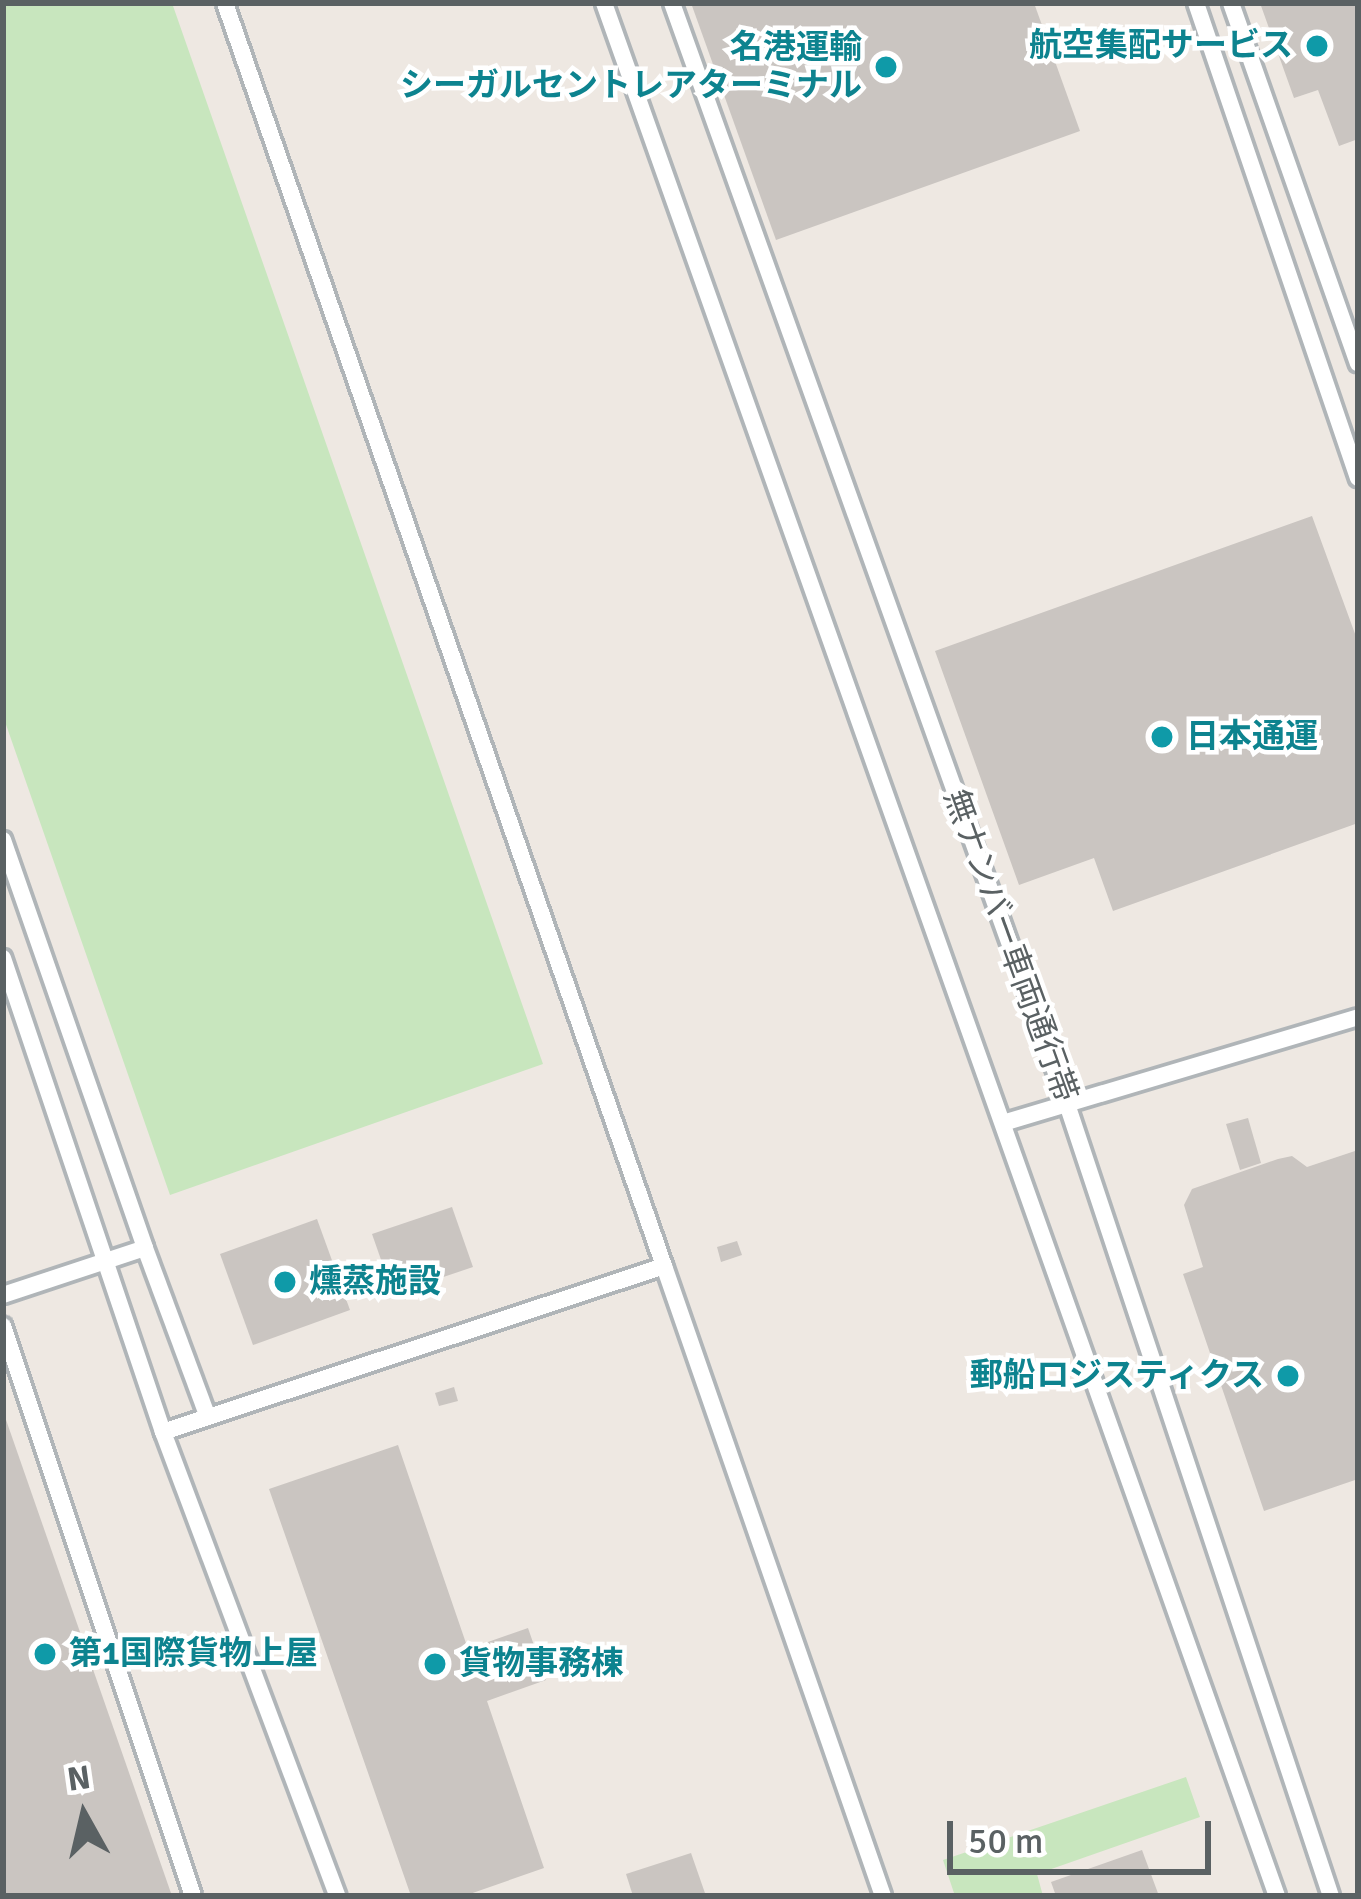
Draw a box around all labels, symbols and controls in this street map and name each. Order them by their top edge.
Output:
place label: 航空集配サービス [1029,26,1293,66]
place label: 名港運輸 シーガルセントレアターミナル [400,28,862,106]
marker: 航空集配サービス [1304,33,1330,59]
marker: 名港運輸 シーガルセントレアターミナル [873,54,899,80]
place label: 日本通運 [1186,717,1318,757]
marker: 日本通運 [1149,724,1175,750]
street label: 無ナンバー車両通行帯 [935,784,1085,1108]
place label: 燻蒸施設 [309,1262,441,1302]
marker: 燻蒸施設 [272,1269,298,1295]
place label: 郵船ロジスティクス [967,1356,1264,1396]
marker: 郵船ロジスティクス [1275,1363,1301,1389]
place label: 第1国際貨物上屋 [69,1634,318,1674]
marker: 第1国際貨物上屋 [32,1641,58,1667]
place label: 貨物事務棟 [459,1644,624,1684]
marker: 貨物事務棟 [422,1651,448,1677]
north arrow [24,1755,144,1875]
text: N [65,1757,93,1801]
scale bar [953,1797,1217,1871]
text: 50 m [968,1819,1044,1864]

